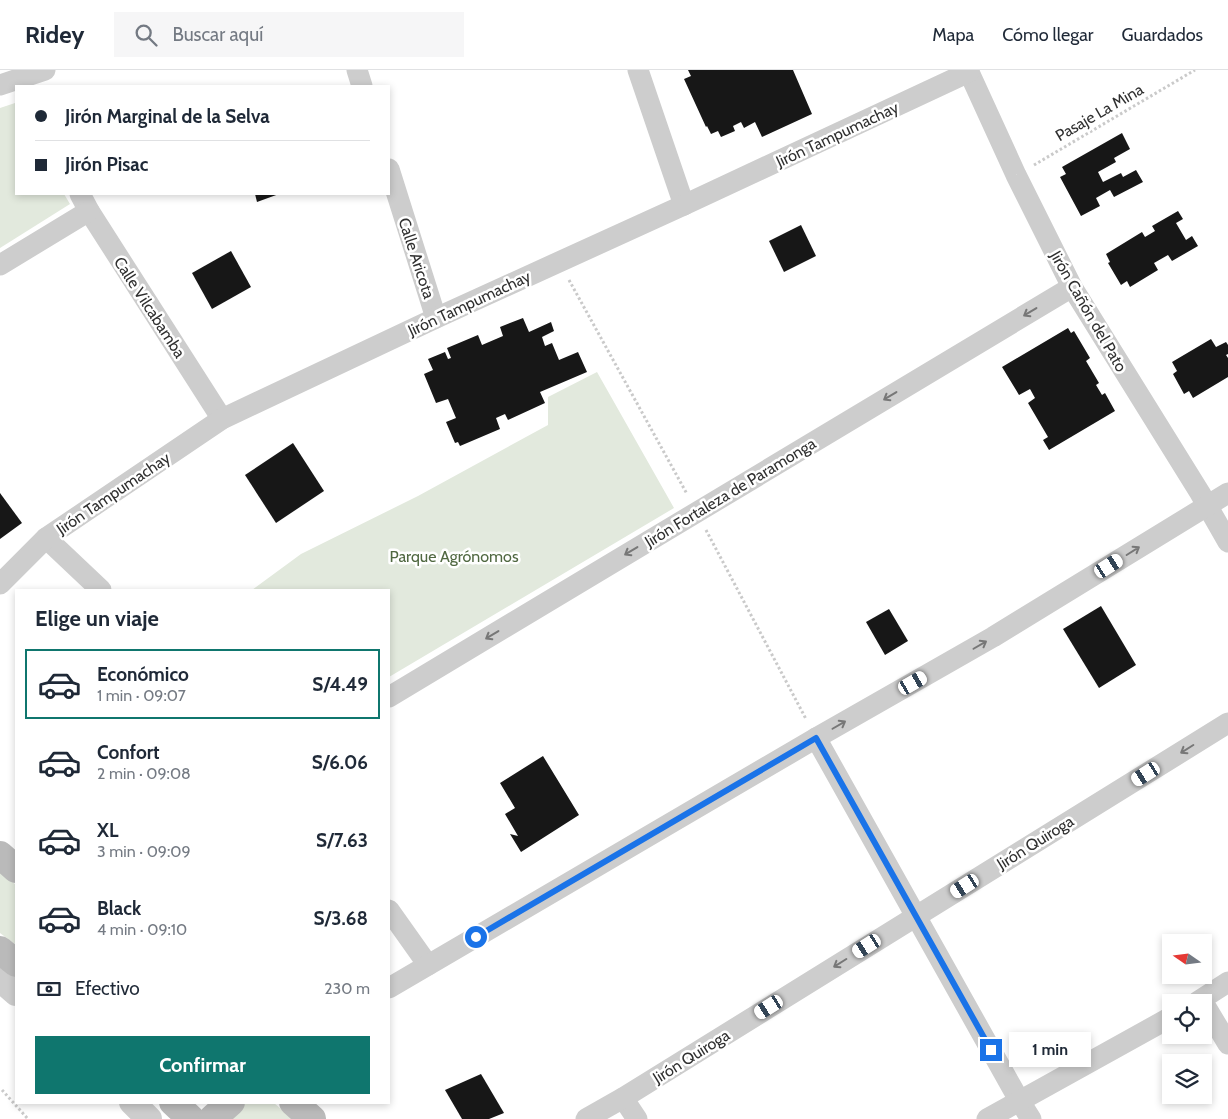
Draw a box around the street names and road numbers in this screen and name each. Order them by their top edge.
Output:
street label: Pasaje La Mina [1052,79,1147,145]
street label: Jirón Tampumachay [772,98,902,172]
street label: Calle Aricota [395,215,439,301]
street label: Jirón Cañón del Pato [1046,247,1131,375]
street label: Calle Vilcabamba [110,253,189,362]
street label: Jirón Tampumachay [404,267,534,341]
street label: Jirón Fortaleza de Paramonga [640,434,819,552]
street label: Jirón Tampumachay [52,448,174,539]
street label: Jirón Quiroga [993,811,1077,874]
street label: Jirón Quiroga [649,1025,733,1088]

